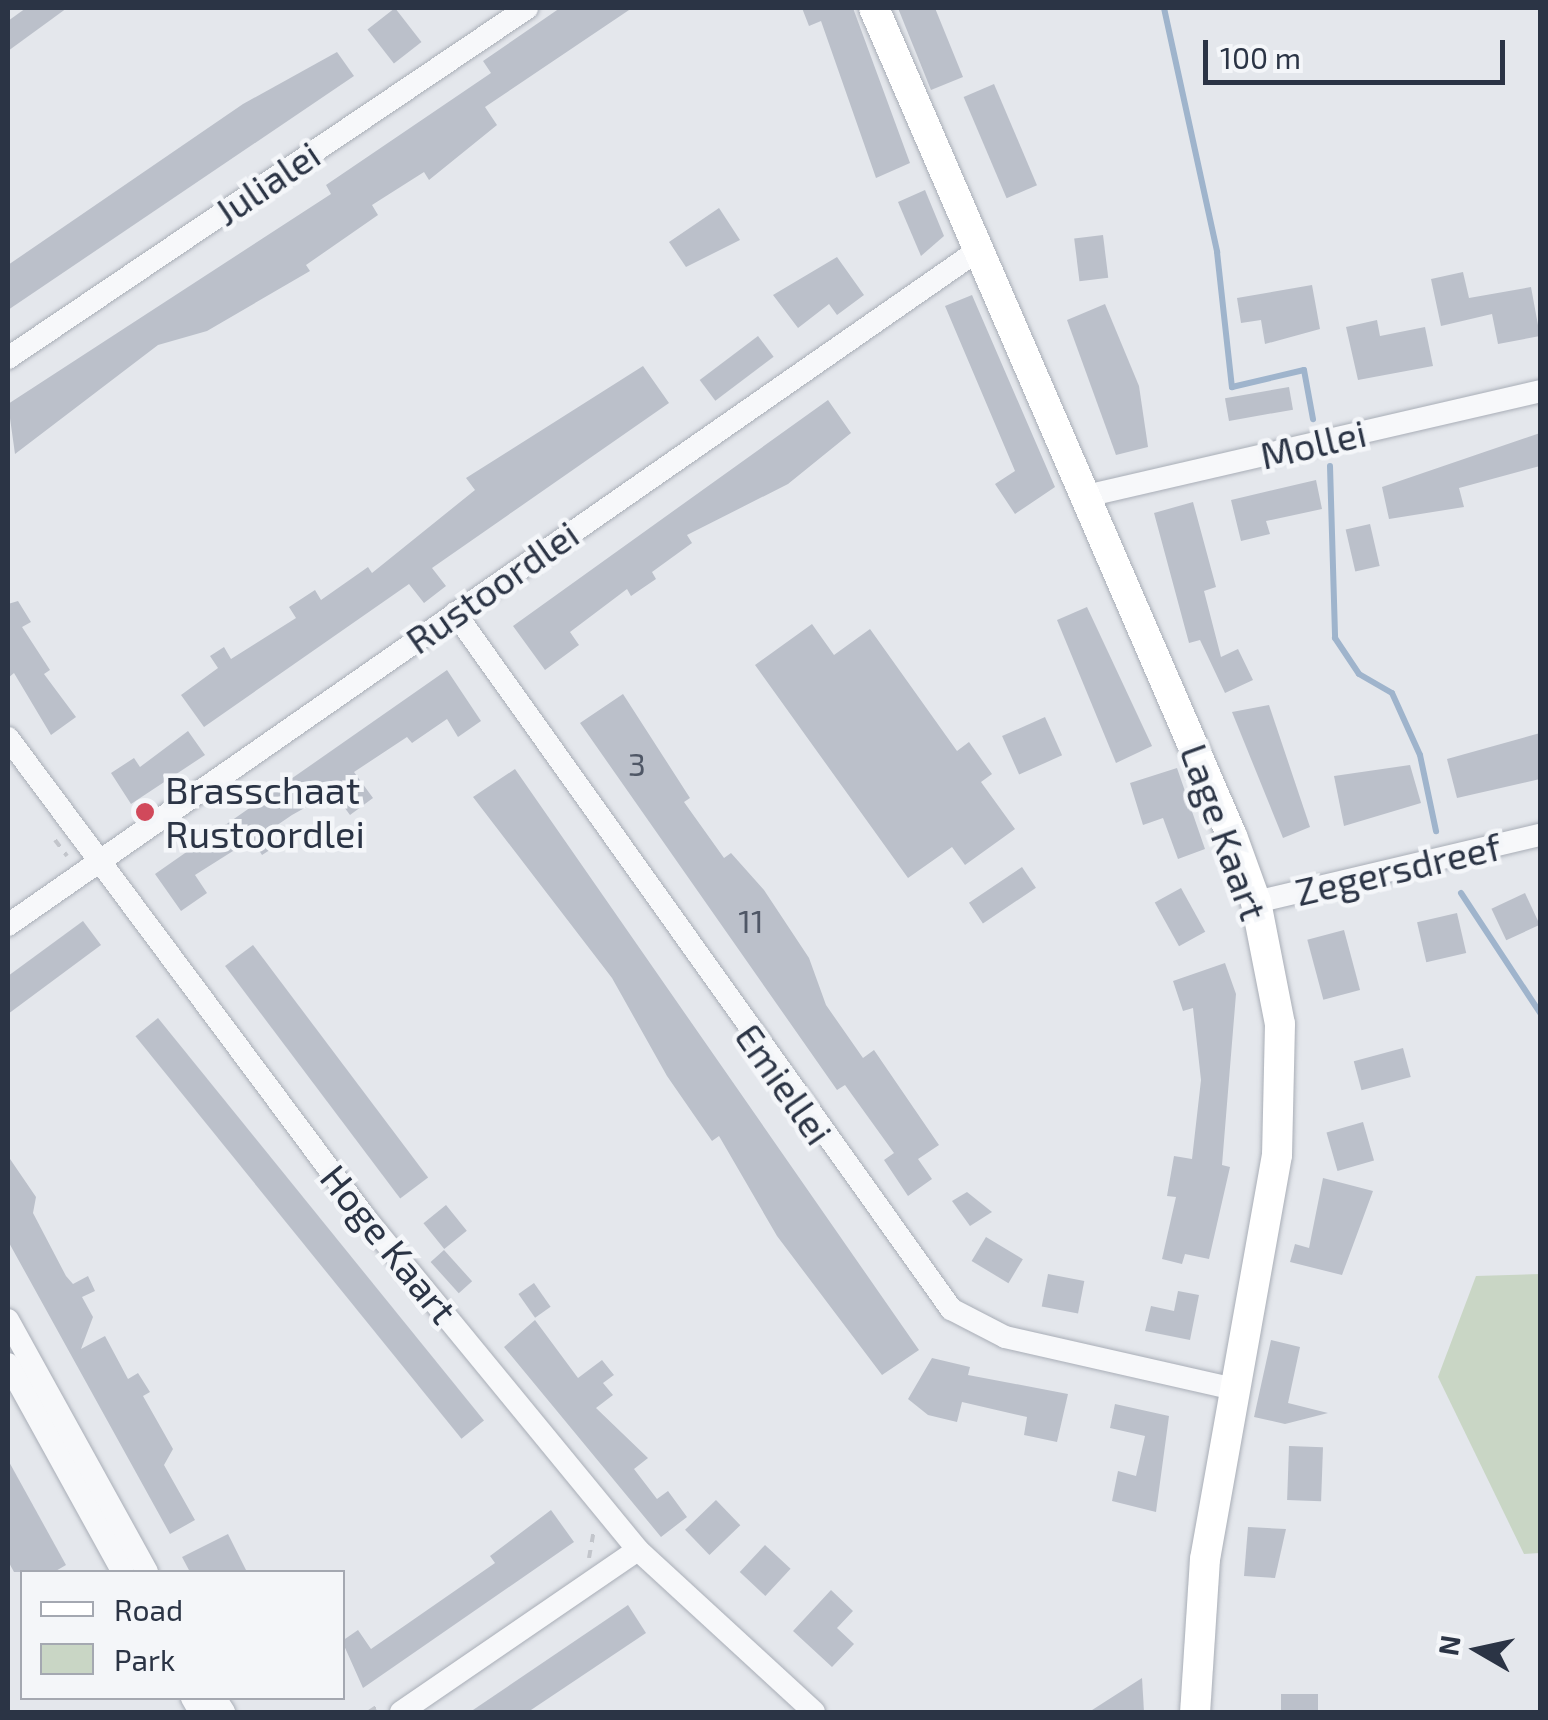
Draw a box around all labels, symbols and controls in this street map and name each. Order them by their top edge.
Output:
scale bar [1208,20,1510,82]
text: 100 m [1220,39,1301,75]
street label: Julialei [206,131,328,235]
street label: Mollei [1256,410,1370,478]
street label: Rustoordlei [397,511,587,663]
street label: Lage Kaart [1171,738,1277,926]
house number: 3 [628,744,646,782]
place label: Brasschaat Rustoordlei [165,767,365,856]
marker: Brasschaat Rustoordlei [134,801,156,823]
street label: Zegersdreef [1291,823,1505,915]
house number: 11 [738,901,764,939]
street label: Emiellei [726,1015,842,1153]
street label: Hoge Kaart [311,1156,467,1332]
legend [20,1570,345,1700]
text: Road [114,1591,183,1627]
north arrow [1428,1600,1528,1700]
text: N [1430,1633,1467,1658]
text: Park [114,1641,175,1677]

